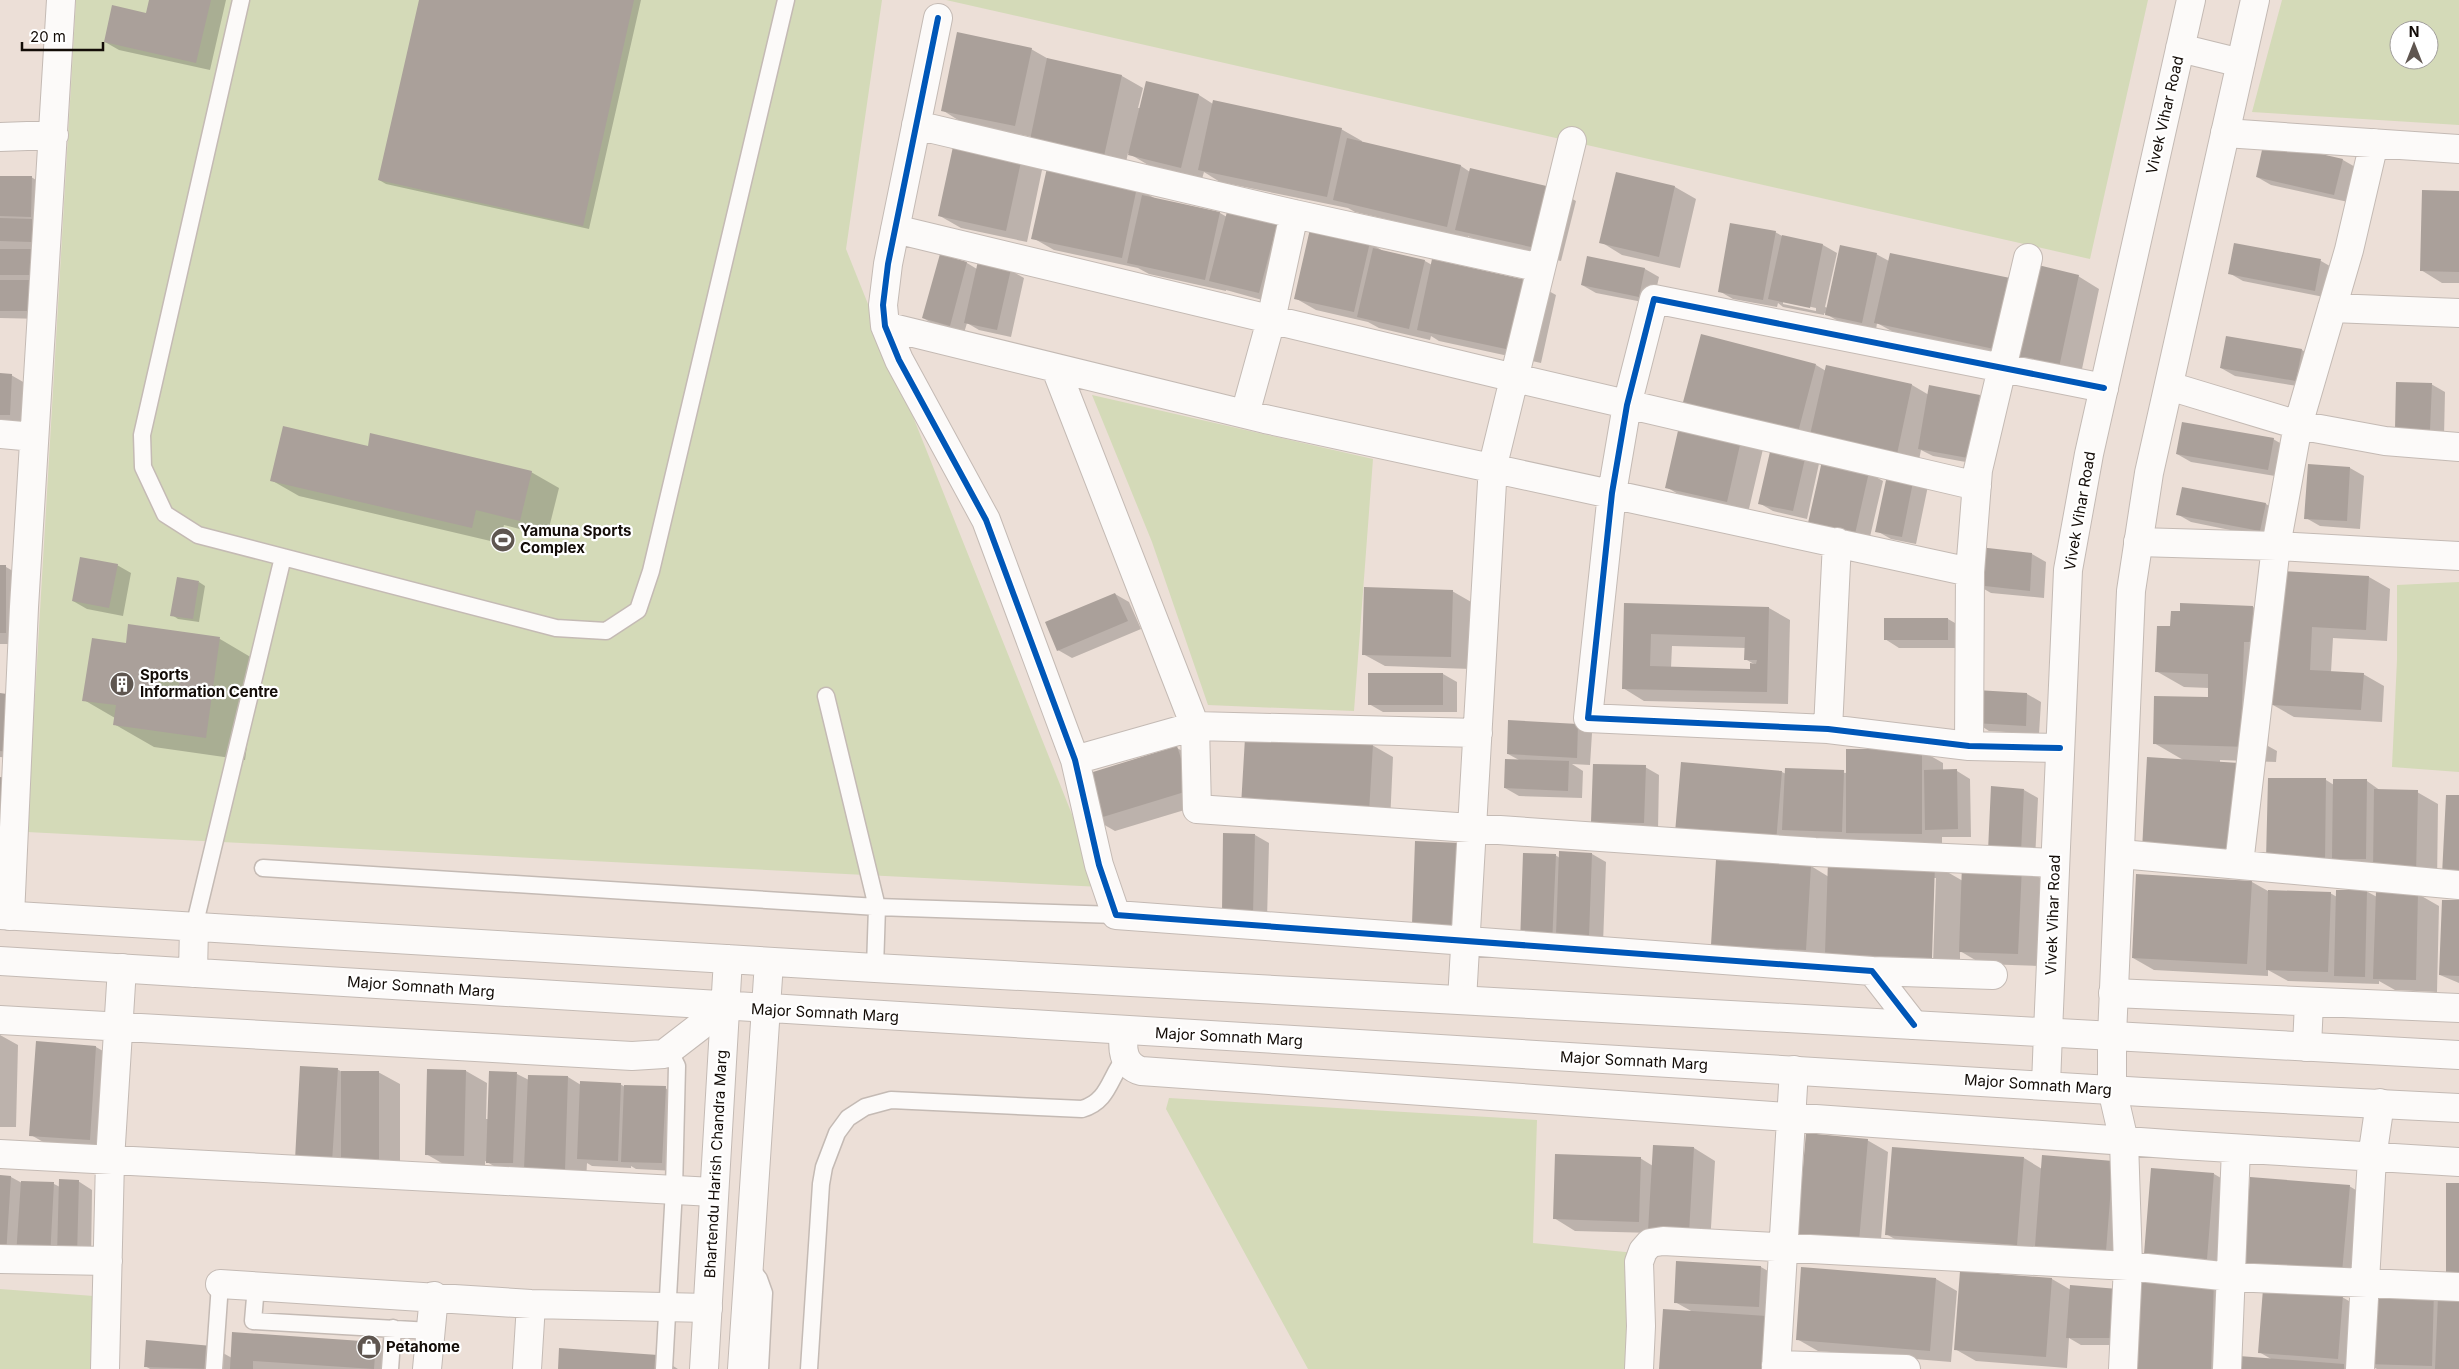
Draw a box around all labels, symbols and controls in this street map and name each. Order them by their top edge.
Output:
scale bar [22,20,104,52]
north arrow [2389,20,2439,70]
text: N [2409,23,2419,40]
text: 20 m [30,27,66,46]
street label: Vivek Vihar Road [2142,54,2187,176]
street label: Vivek Vihar Road [2060,450,2099,572]
place label: Yamuna Sports Complex [520,521,631,557]
sports icon: Yamuna Sports Complex [490,527,516,553]
place label: Sports Information Centre [140,665,278,701]
building icon: Sports Information Centre [109,671,135,697]
street label: Vivek Vihar Road [2041,854,2064,976]
street label: Major Somnath Marg [347,972,496,1001]
street label: Major Somnath Marg [751,999,899,1026]
street label: Major Somnath Marg [1155,1023,1303,1050]
street label: Major Somnath Marg [1560,1047,1708,1074]
street label: Bhartendu Harish Chandra Marg [700,1049,731,1279]
street label: Major Somnath Marg [1964,1070,2113,1099]
shop icon: Petahome [356,1334,382,1360]
place label: Petahome [386,1337,460,1356]

